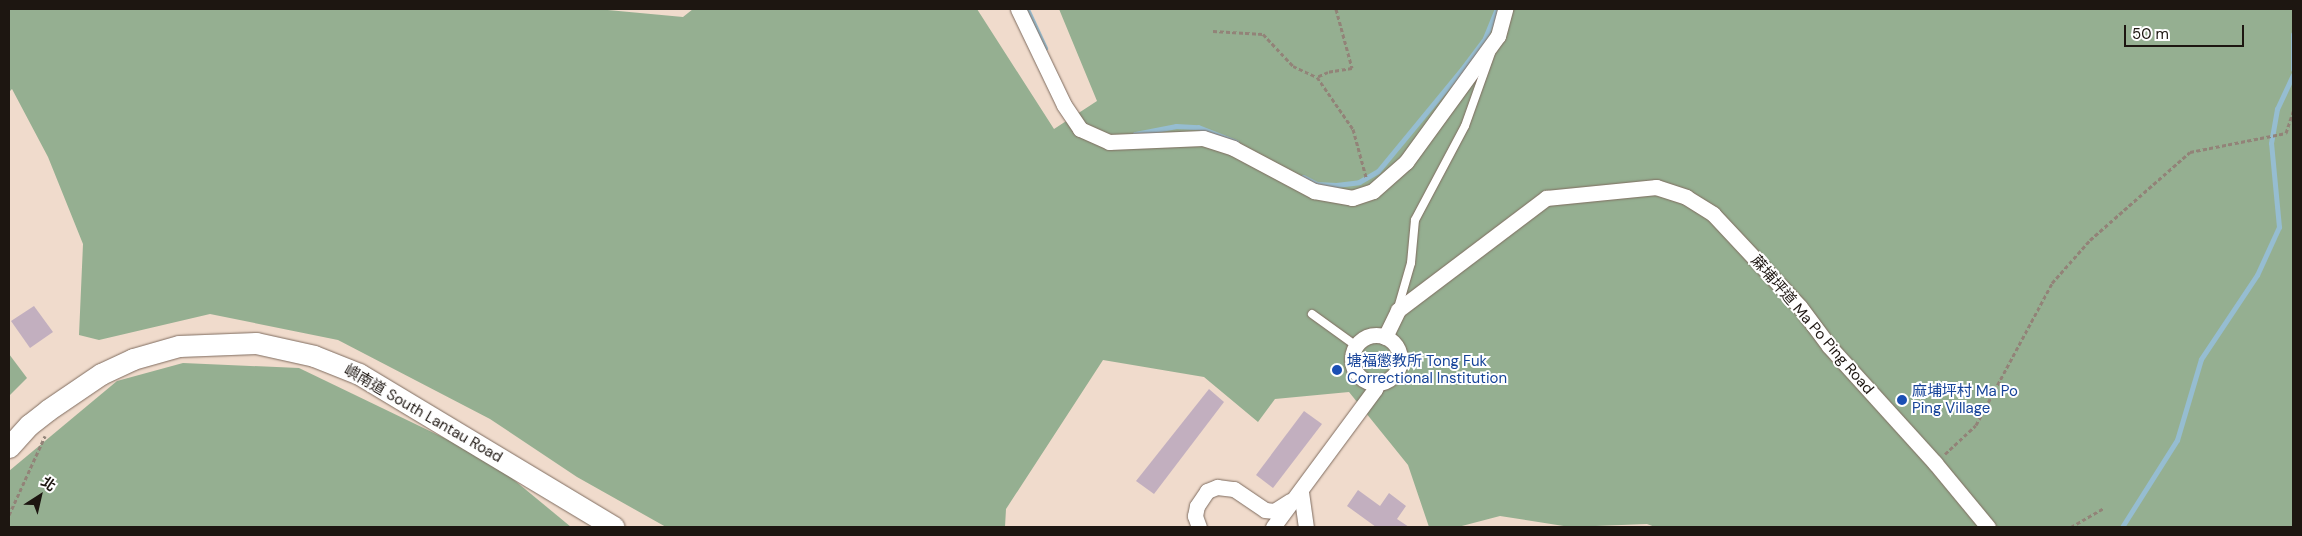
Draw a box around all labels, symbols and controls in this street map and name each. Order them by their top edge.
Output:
scale bar [2127,15,2247,47]
text: 50 m [2132,24,2169,44]
street label: 蔴埔坪道 Ma Po Ping Road [1747,252,1877,398]
place label: 塘福懲教所 Tong Fuk Correctional Institution [1347,352,1507,387]
street label: 嶼南道 South Lantau Road [341,361,505,467]
marker: 塘福懲教所 Tong Fuk Correctional Institution [1331,364,1343,376]
place label: 麻埔坪村 Ma Po Ping Village [1912,382,2018,417]
marker: 麻埔坪村 Ma Po Ping Village [1896,394,1908,406]
north arrow [15,471,65,521]
text: 北 [38,472,59,495]

